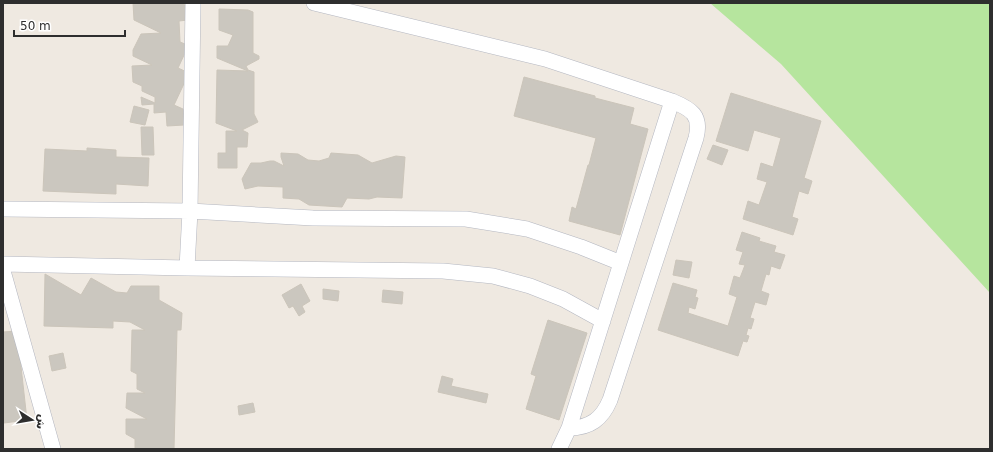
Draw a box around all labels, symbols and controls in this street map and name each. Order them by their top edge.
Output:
scale bar [14,12,125,38]
text: 50 m [20,19,51,33]
north arrow [12,400,52,440]
text: ش [33,413,49,431]

